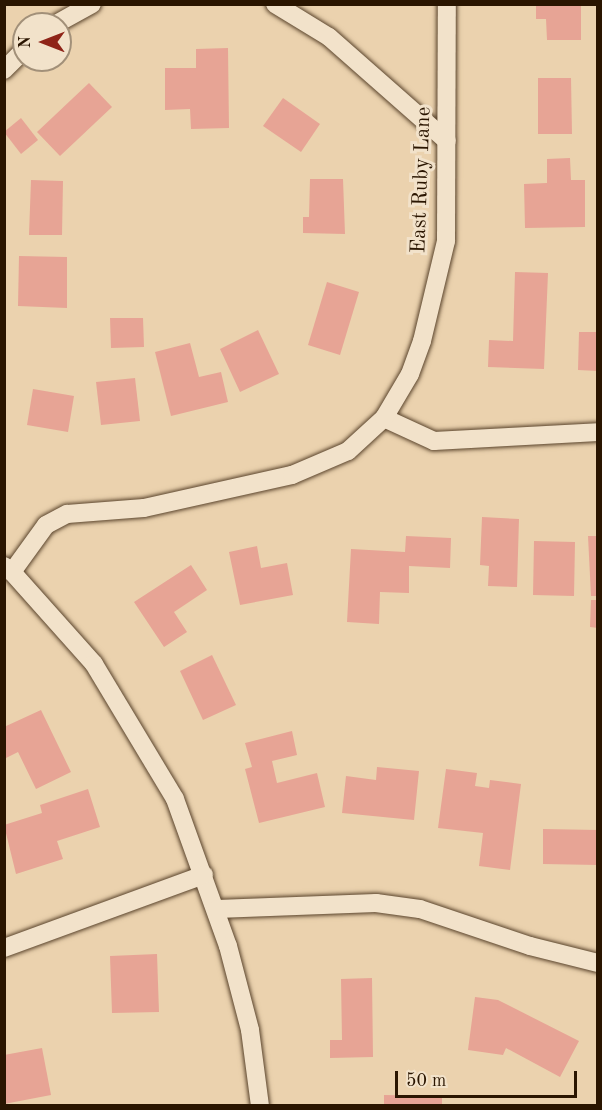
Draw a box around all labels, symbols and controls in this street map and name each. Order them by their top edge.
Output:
north arrow [12,12,72,72]
text: N [18,36,34,48]
street label: East Ruby Lane [407,106,437,254]
scale bar [398,1059,580,1097]
text: 50 m [406,1072,446,1090]

